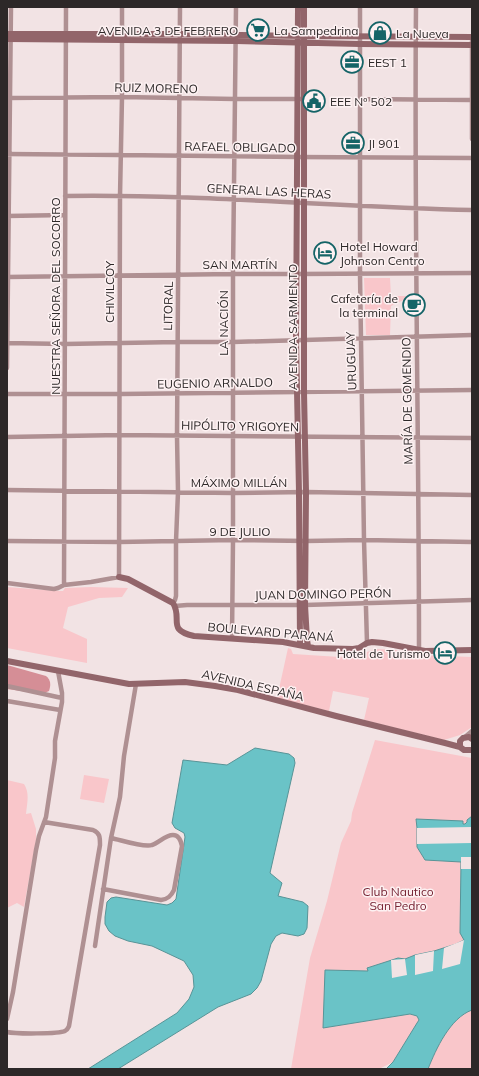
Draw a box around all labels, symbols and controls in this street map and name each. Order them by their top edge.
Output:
supermarket icon: La Sampedrina [245,17,271,43]
shop icon: La Nueva [367,20,393,46]
street label: AVENIDA 3 DE FEBRERO [98,23,238,38]
place label: La Sampedrina [274,23,358,38]
place label: La Nueva [396,26,449,41]
office icon: EEST 1 [339,49,365,75]
place label: EEST 1 [368,55,407,70]
street label: RUIZ MORENO [114,80,198,96]
public building icon: EEE Nº 502 [301,88,327,114]
place label: EEE Nº 502 [330,94,392,109]
office icon: JI 901 [340,130,366,156]
place label: JI 901 [368,136,400,151]
street label: RAFAEL OBLIGADO [184,139,296,155]
street label: GENERAL LAS HERAS [206,180,332,202]
street label: NUESTRA SEÑORA DEL SOCORRO [48,197,63,395]
place label: Hotel Howard Johnson Centro [340,239,425,268]
hotel icon: Hotel Howard Johnson Centro [312,240,338,266]
street label: SAN MARTÍN [203,257,277,272]
street label: CHIVILCOY [102,260,117,323]
street label: AVENIDA SARMIENTO [285,264,300,390]
street label: LITORAL [160,281,176,331]
street label: LA NACIÓN [216,290,231,356]
place label: Cafetería de la terminal [330,291,398,320]
cafe icon: Cafetería de la terminal [401,292,427,318]
street label: URUGUAY [342,331,360,391]
street label: MARÍA DE GOMENDIO [398,337,416,465]
street label: EUGENIO ARNALDO [157,374,273,392]
street label: HIPÓLITO YRIGOYEN [181,417,299,435]
street label: MÁXIMO MILLÁN [191,475,287,490]
street label: 9 DE JULIO [209,524,271,539]
street label: JUAN DOMINGO PERÓN [255,585,391,603]
street label: BOULEVARD PARANÁ [207,619,335,645]
hotel icon: Hotel de Turismo [432,640,458,666]
place label: Hotel de Turismo [337,646,430,661]
street label: AVENIDA ESPAÑA [200,666,306,704]
park label: Club Nautico San Pedro [362,884,434,913]

